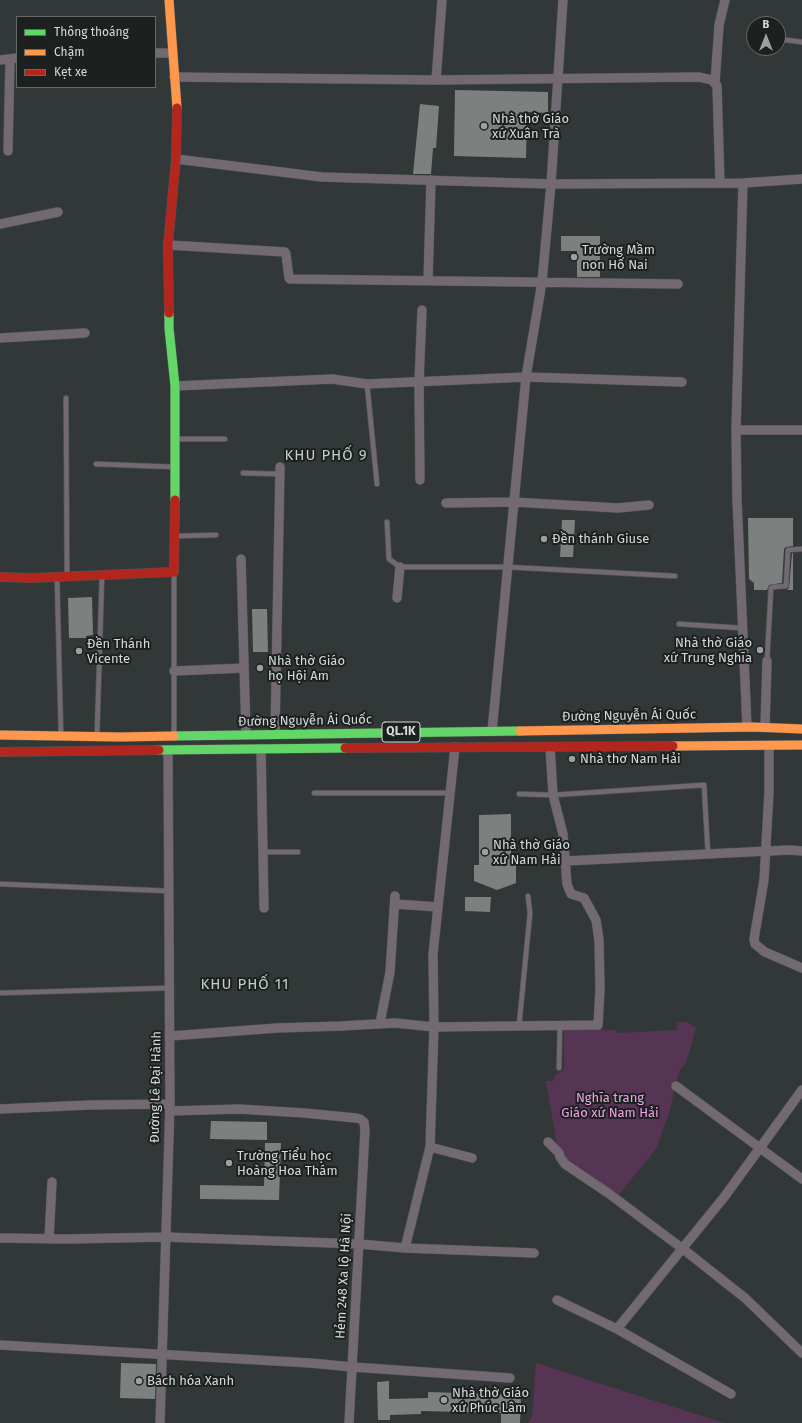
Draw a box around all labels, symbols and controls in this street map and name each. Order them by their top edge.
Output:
legend [16,16,156,88]
north arrow [746,16,786,56]
text: B [763,18,769,31]
text: Thông thoáng [54,25,129,39]
text: Chậm [54,45,84,59]
text: Kẹt xe [54,65,87,79]
place label: Nhà thờ Giáo xứ Xuân Trà [492,111,569,142]
marker: Nhà thờ Giáo xứ Xuân Trà [479,121,489,131]
place label: Trường Mầm non Hố Nai [582,242,655,273]
marker: Trường Mầm non Hố Nai [569,252,579,262]
district label: KHU PHỐ 9 [284,447,368,465]
place label: Đền thánh Giuse [552,531,649,547]
marker: Đền thánh Giuse [539,534,549,544]
place label: Nhà thờ Giáo xứ Trung Nghĩa [664,635,752,666]
place label: Đền Thánh Vicente [87,636,150,667]
marker: Nhà thờ Giáo xứ Trung Nghĩa [755,645,765,655]
marker: Đền Thánh Vicente [74,646,84,656]
place label: Nhà thờ Giáo họ Hội Am [268,653,345,684]
marker: Nhà thờ Giáo họ Hội Am [255,663,265,673]
street label: Đường Nguyễn Ái Quốc [562,707,696,725]
street label: Đường Nguyễn Ái Quốc [238,712,372,730]
road number: QL.1K [382,722,420,742]
place label: Nhà thơ Nam Hải [580,751,681,767]
marker: Nhà thơ Nam Hải [567,754,577,764]
place label: Nhà thờ Giáo xứ Nam Hải [493,837,570,868]
marker: Nhà thờ Giáo xứ Nam Hải [480,847,490,857]
district label: KHU PHỐ 11 [201,976,289,994]
street label: Đường Lê Đại Hành [147,1031,165,1143]
park label: Nghĩa trang Giáo xứ Nam Hải [561,1090,659,1121]
place label: Trường Tiểu học Hoàng Hoa Thám [237,1148,338,1179]
marker: Trường Tiểu học Hoàng Hoa Thám [224,1158,234,1168]
street label: Hẻm 248 Xa lộ Hà Nội [333,1213,355,1339]
place label: Bách hóa Xanh [147,1373,234,1389]
marker: Bách hóa Xanh [134,1376,144,1386]
place label: Nhà thờ Giáo xứ Phúc Lâm [452,1385,529,1416]
marker: Nhà thờ Giáo xứ Phúc Lâm [439,1395,449,1405]

